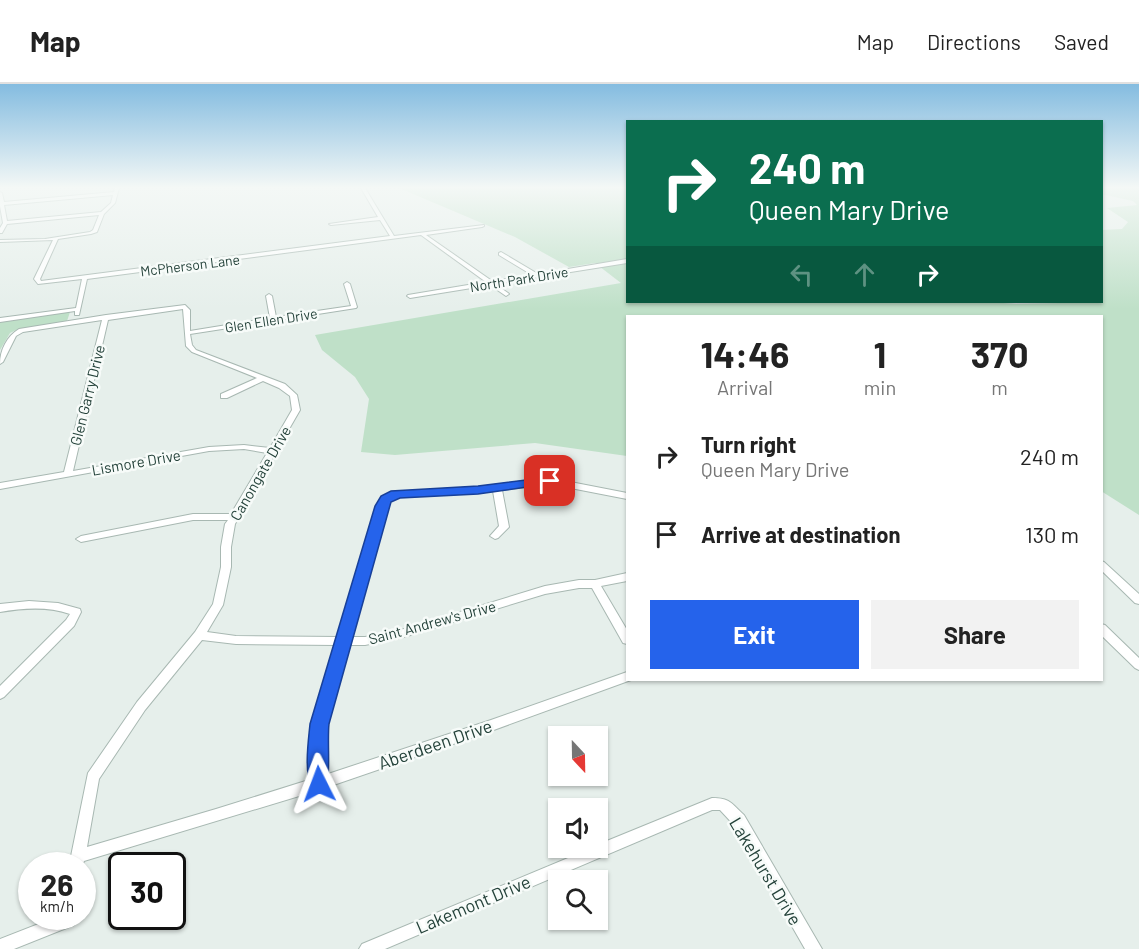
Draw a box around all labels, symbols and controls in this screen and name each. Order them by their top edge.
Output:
text: Map [30,24,81,58]
text: Map [857,29,894,54]
text: Directions [927,29,1021,54]
text: Saved [1054,29,1109,54]
text: 240 m [749,142,865,192]
icon: right [650,144,728,222]
text: Queen Mary Drive [749,193,949,225]
street label: McPherson Lane [139,250,241,280]
icon: left [785,258,818,291]
icon: ahead [848,258,881,291]
icon: right [911,258,944,291]
street label: North Park Drive [469,263,569,295]
street label: Glen Ellen Drive [223,304,319,336]
text: 14:46 [701,332,789,375]
text: 1 [874,332,886,375]
text: 370 [971,332,1029,375]
street label: Glen Garry Drive [66,343,108,447]
text: Arrival [717,375,773,399]
text: min [864,375,896,399]
text: m [991,375,1008,399]
street label: Canongate Drive [226,423,294,523]
text: Turn right [701,431,796,457]
icon: right [650,440,683,473]
text: 240 m [1020,443,1079,469]
street label: Lismore Drive [90,445,182,479]
pin [524,455,575,506]
text: Queen Mary Drive [701,457,849,481]
icon: arrive [533,464,566,497]
icon: arrive [650,518,683,551]
text: Arrive at destination [701,521,900,547]
text: 130 m [1025,521,1079,547]
street label: Saint Andrew's Drive [366,596,498,648]
button: Exit [650,600,859,669]
button: Share [871,600,1079,669]
street label: Aberdeen Drive [375,714,495,774]
north arrow [548,726,608,786]
map controls [548,726,608,930]
position arrow [287,752,351,816]
button: sound [548,798,608,858]
street label: Lakehurst Drive [725,813,807,929]
speed limit sign: 30 [108,852,186,930]
text: 26 [41,866,73,902]
street label: Lakemont Drive [412,870,534,938]
button: search [548,870,608,930]
text: km/h [40,897,74,915]

